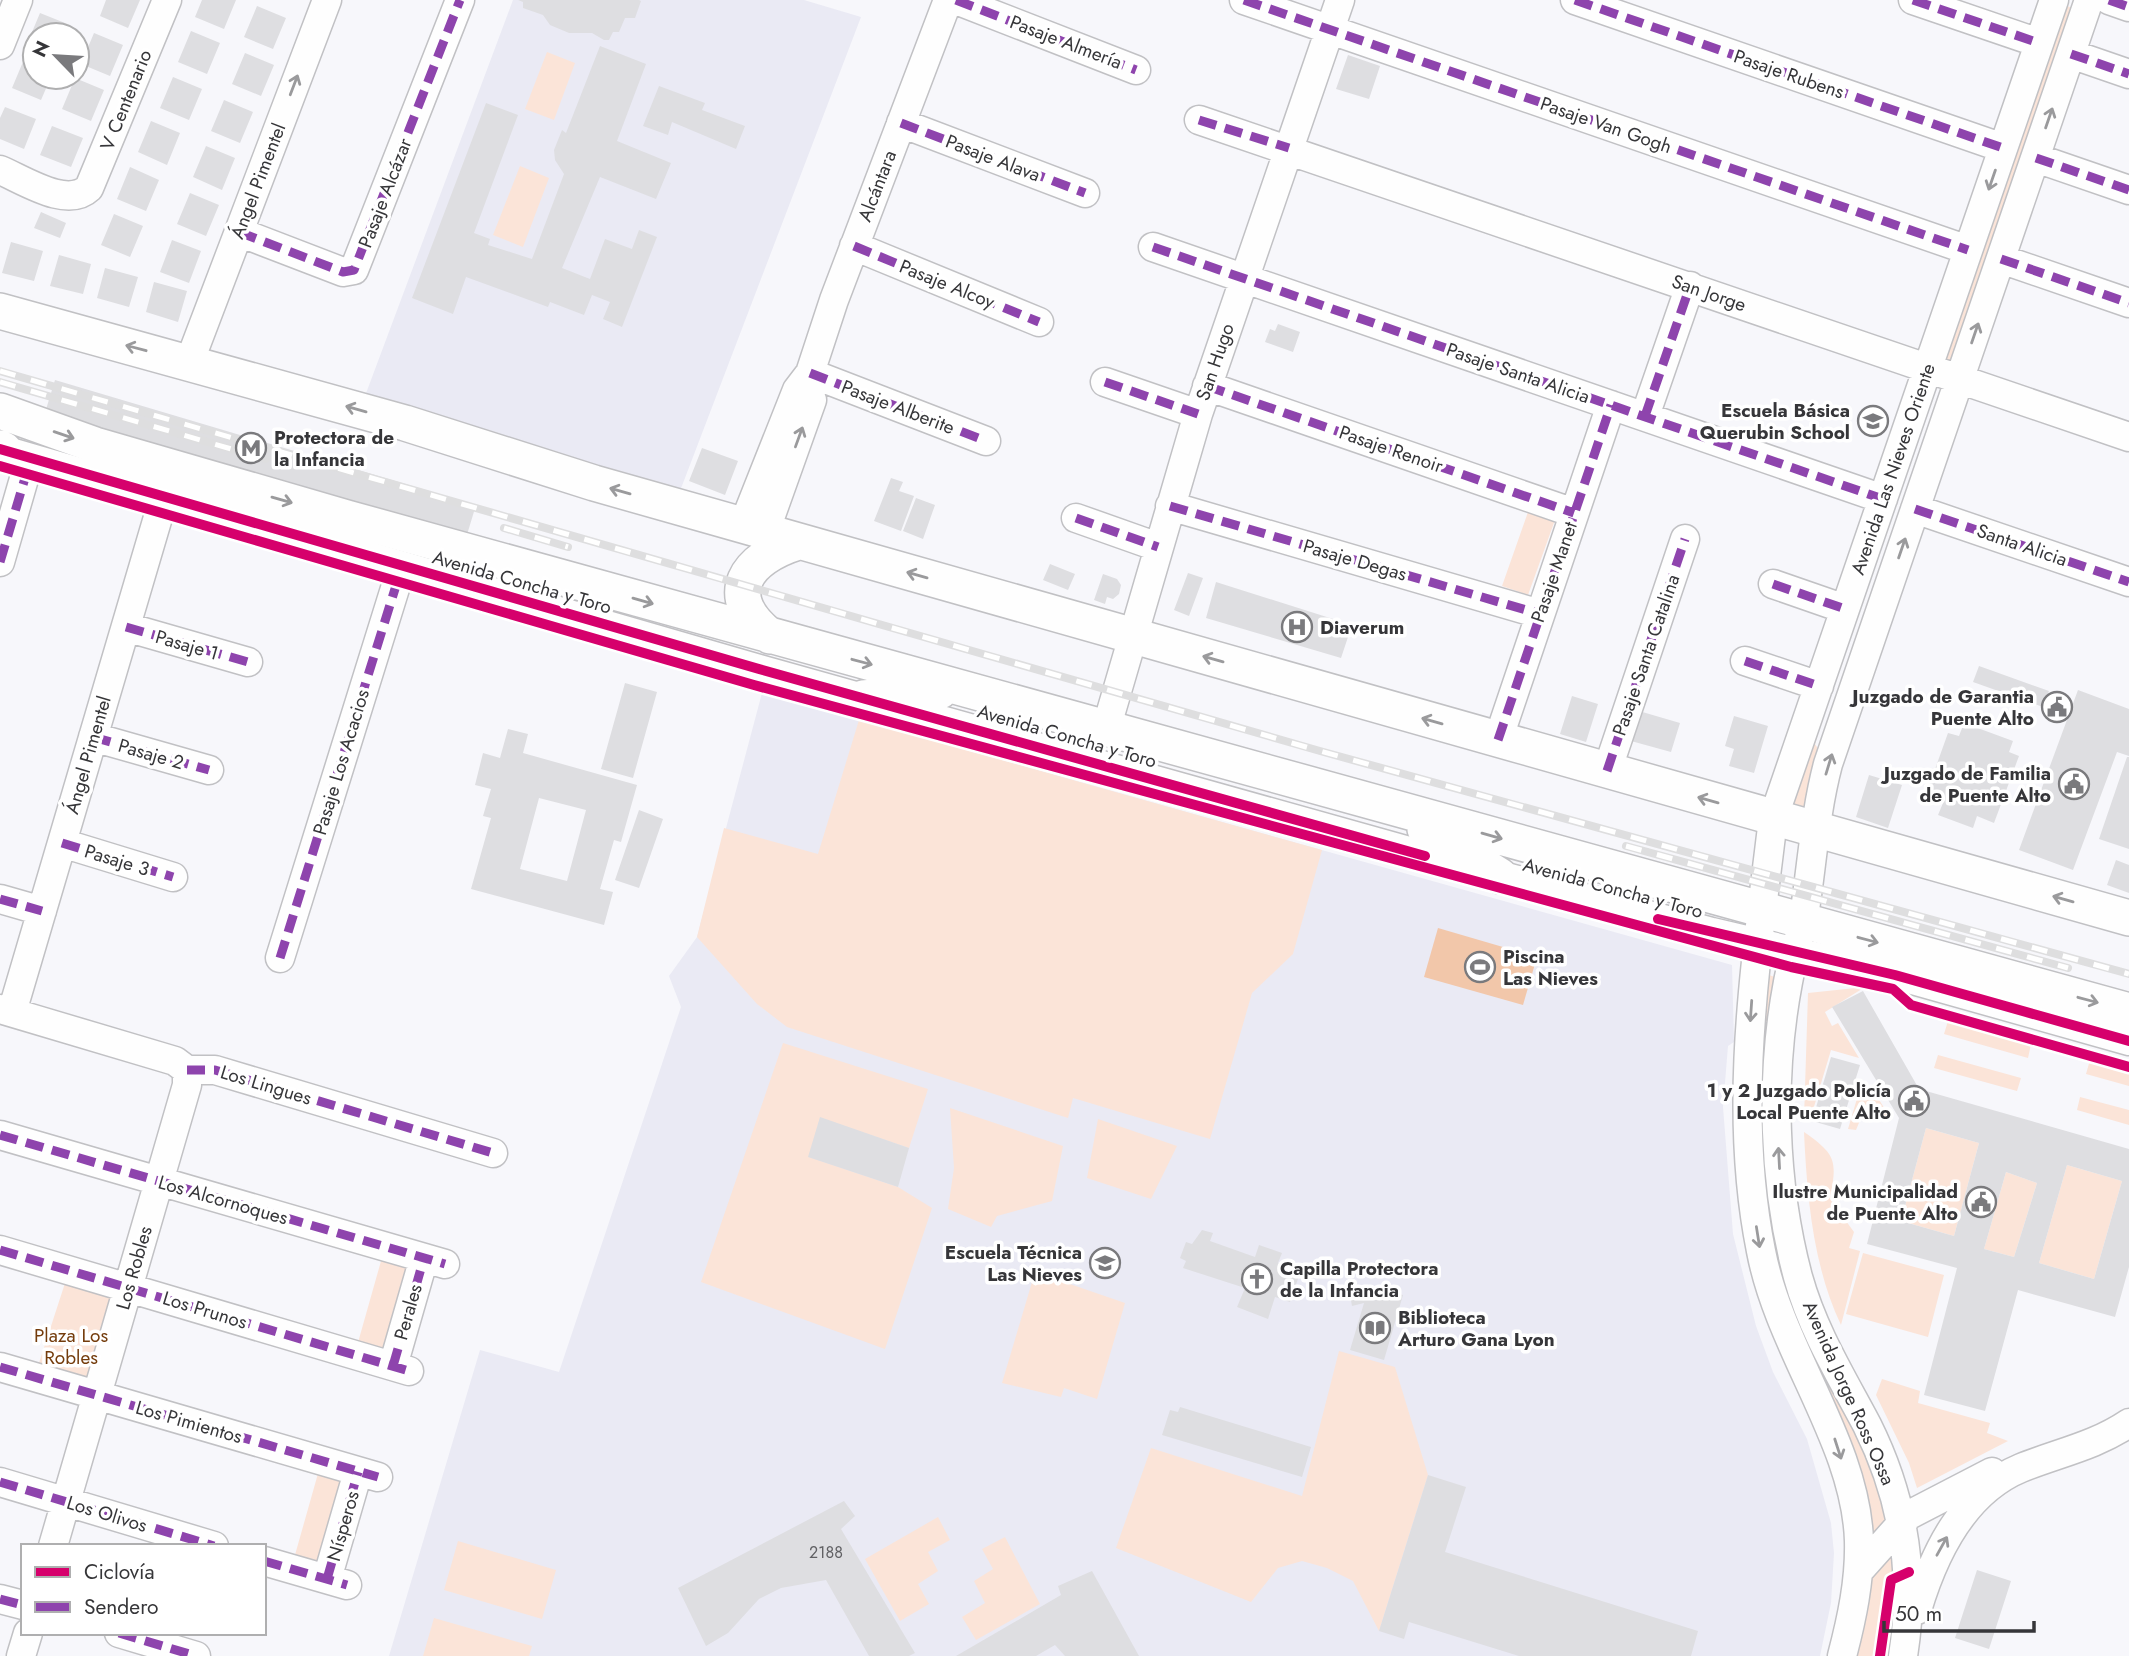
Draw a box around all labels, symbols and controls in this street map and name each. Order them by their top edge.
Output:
street label: Pasaje Almería [1006,8,1126,76]
north arrow [21,21,91,91]
text: N [26,36,56,62]
street label: Pasaje Rubens [1730,43,1848,106]
street label: V Centenario [94,46,158,154]
one-way arrow [289,75,302,97]
street label: Pasaje Van Gogh [1537,90,1675,160]
one-way arrow [2044,107,2056,129]
street label: Ángel Pimentel [224,119,292,243]
street label: Pasaje Alava [942,128,1044,188]
street label: Pasaje Alcázar [352,134,418,252]
street label: Alcántara [851,146,903,226]
one-way arrow [1985,169,1997,191]
street label: Pasaje Alcoy [895,253,999,316]
street label: San Jorge [1668,268,1750,318]
street label: San Hugo [1189,320,1241,404]
one-way arrow [1969,322,1982,344]
street label: Pasaje Santa Alicia [1443,336,1593,410]
one-way arrow [126,341,148,354]
street label: Avenida Las Nieves Oriente [1844,359,1942,578]
street label: Pasaje Alberite [837,373,959,441]
place label: Escuela Básica Querubin School [1700,397,1850,446]
one-way arrow [345,402,367,415]
school or university icon: Escuela Básica Querubin School [1856,404,1890,438]
street label: Pasaje Renoir [1335,419,1447,480]
place label: Protectora de la Infancia [274,424,394,473]
one-way arrow [794,426,807,448]
one-way arrow [53,429,75,442]
metro station icon: Protectora de la Infancia [234,431,268,465]
one-way arrow [609,483,631,496]
one-way arrow [271,494,293,507]
street label: Santa Alicia [1973,517,2071,573]
street label: Pasaje Manet [1524,518,1584,626]
street label: Pasaje Degas [1300,532,1410,588]
one-way arrow [1897,538,1909,560]
street label: Avenida Concha y Toro [429,543,615,621]
one-way arrow [906,568,928,581]
street label: Pasaje Santa Catalina [1606,571,1686,739]
one-way arrow [632,595,654,608]
hospital icon: Diaverum [1280,610,1314,644]
place label: Diaverum [1320,614,1404,641]
street label: Pasaje 1 [152,623,222,667]
one-way arrow [1202,652,1225,665]
one-way arrow [851,656,873,669]
place label: Juzgado de Garantia Puente Alto [1848,683,2034,732]
street label: Pasaje Los Acacios [306,685,376,838]
public building icon: Juzgado de Garantia Puente Alto [2040,690,2074,724]
street label: Ángel Pimentel [58,693,118,817]
street label: Avenida Concha y Toro [974,697,1160,775]
one-way arrow [1421,714,1444,727]
street label: Pasaje 2 [115,732,187,776]
one-way arrow [1823,753,1836,775]
place label: Juzgado de Familia de Puente Alto [1880,760,2051,809]
public building icon: Juzgado de Familia de Puente Alto [2057,767,2091,801]
one-way arrow [1697,792,1719,805]
one-way arrow [1480,831,1502,844]
street label: Pasaje 3 [81,837,153,883]
street label: Avenida Concha y Toro [1520,851,1706,925]
one-way arrow [2052,892,2074,905]
one-way arrow [1857,935,1879,948]
place label: Piscina Las Nieves [1503,943,1598,992]
sports icon: Piscina Las Nieves [1463,950,1497,984]
one-way arrow [2076,994,2099,1007]
one-way arrow [1744,999,1757,1022]
street label: Los Lingues [217,1058,315,1112]
place label: 1 y 2 Juzgado Policía Local Puente Alto [1707,1077,1891,1126]
public building icon: 1 y 2 Juzgado Policía Local Puente Alto [1897,1084,1931,1118]
one-way arrow [1773,1147,1786,1170]
street label: Los Alcornoques [155,1169,291,1232]
place label: Ilustre Municipalidad de Puente Alto [1772,1178,1958,1227]
public building icon: Ilustre Municipalidad de Puente Alto [1964,1185,1998,1219]
street label: Los Robles [109,1223,159,1313]
one-way arrow [1752,1226,1765,1248]
place label: Escuela Técnica Las Nieves [945,1239,1082,1288]
school or university icon: Escuela Técnica Las Nieves [1088,1246,1122,1280]
place label: Capilla Protectora de la Infancia [1280,1255,1439,1304]
church icon: Capilla Protectora de la Infancia [1240,1262,1274,1296]
street label: Perales [387,1281,429,1343]
street label: Los Prunos [160,1284,251,1336]
street label: Avenida Jorge Ross Ossa [1796,1297,1902,1489]
place label: Biblioteca Arturo Gana Lyon [1397,1304,1555,1353]
library icon: Biblioteca Arturo Gana Lyon [1358,1311,1392,1345]
park label: Plaza Los Robles [34,1322,108,1371]
street label: Los Pimientos [133,1394,246,1450]
one-way arrow [1833,1438,1846,1460]
street label: Nísperos [320,1487,366,1564]
street label: Los Olivos [64,1489,151,1539]
one-way arrow [1936,1536,1949,1557]
house number: 2188 [809,1541,843,1564]
legend [21,1544,266,1635]
text: Ciclovía [84,1557,155,1587]
scale bar [1884,1590,2035,1634]
text: Sendero [84,1592,159,1622]
text: 50 m [1895,1599,1942,1629]

